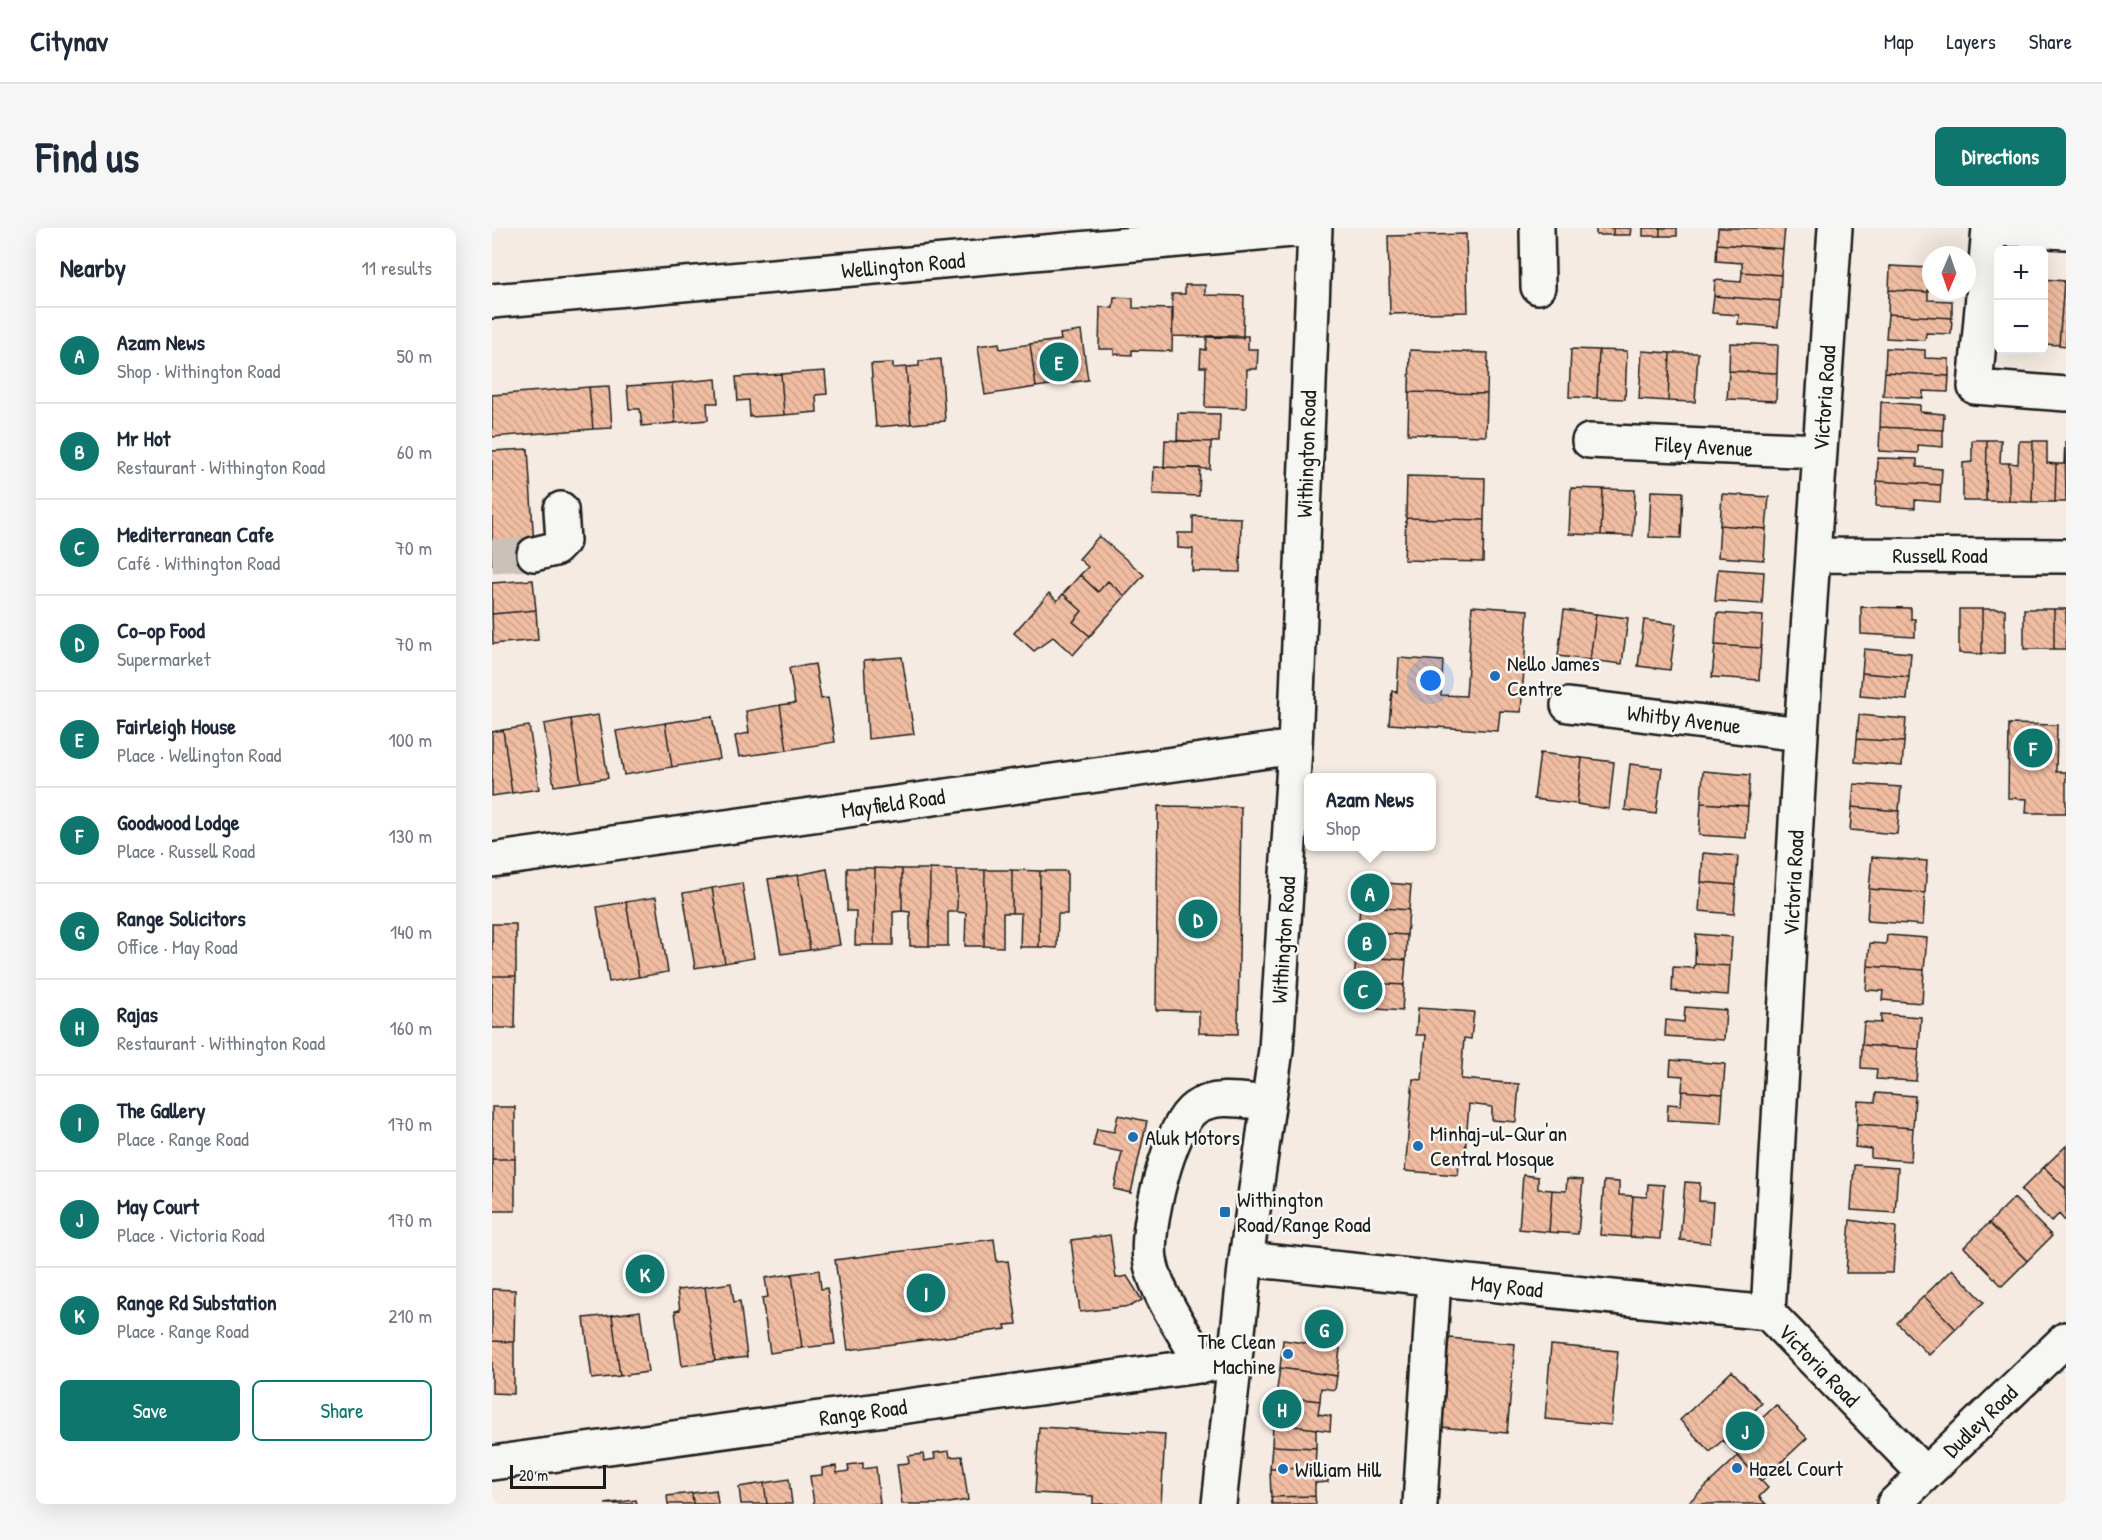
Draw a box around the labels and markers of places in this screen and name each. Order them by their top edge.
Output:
pin: E [1040,340,1078,384]
place label: Nello James Centre [1507,648,1600,703]
marker: Nello James Centre [1488,669,1502,683]
pin: F [2014,726,2052,770]
pin: A [1350,870,1390,916]
pin: D [1178,896,1218,942]
pin: B [1348,920,1386,964]
pin: C [1344,968,1382,1012]
place label: Minhaj-ul-Qur'an Central Mosque [1430,1118,1567,1173]
place label: Aluk Motors [1145,1122,1240,1152]
marker: Aluk Motors [1126,1130,1140,1144]
marker: Minhaj-ul-Qur'an Central Mosque [1411,1139,1425,1153]
place label: Withington Road/Range Road [1237,1184,1371,1239]
marker: Withington Road/Range Road [1218,1205,1232,1219]
pin: K [626,1252,664,1296]
pin: I [906,1270,946,1316]
pin: G [1304,1306,1344,1352]
place label: The Clean Machine [1197,1326,1276,1381]
marker: The Clean Machine [1281,1347,1295,1361]
pin: H [1262,1386,1302,1432]
pin: J [1726,1408,1764,1454]
place label: Hazel Court [1749,1453,1843,1483]
place label: William Hill [1295,1454,1382,1484]
marker: Hazel Court [1730,1461,1744,1475]
marker: William Hill [1276,1462,1290,1476]

